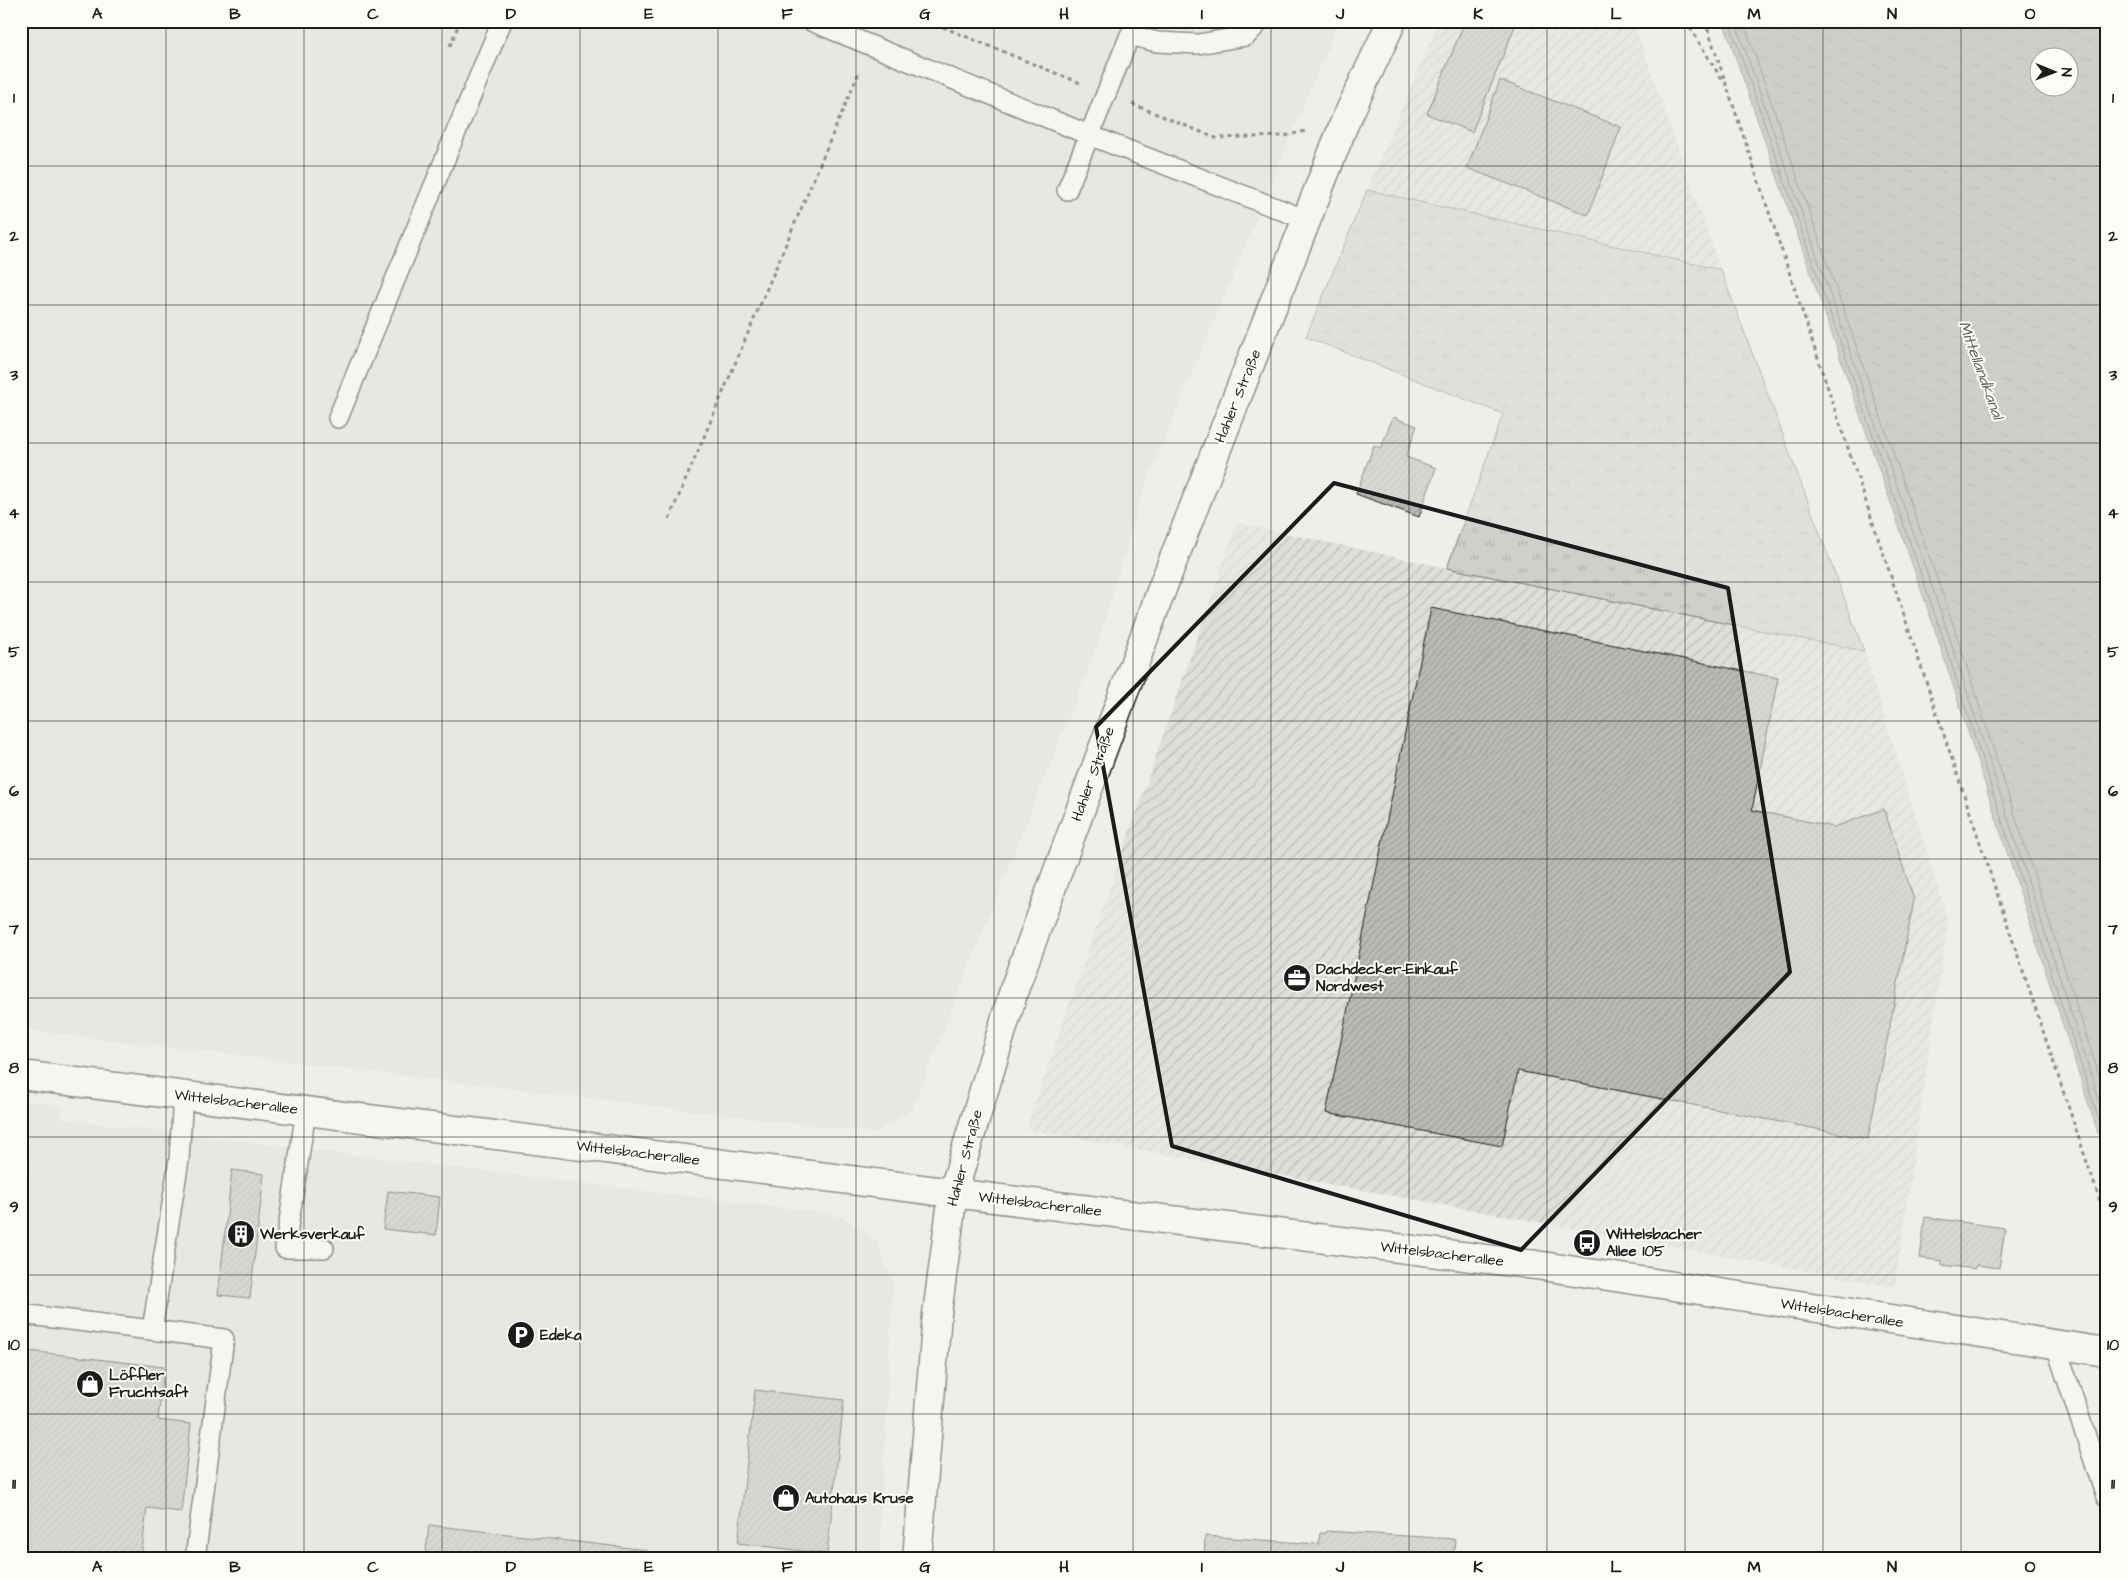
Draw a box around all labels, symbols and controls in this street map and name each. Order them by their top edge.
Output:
text: A [92,3,103,25]
text: B [229,3,241,25]
text: C [367,3,379,25]
text: D [506,3,517,25]
text: E [644,3,654,25]
text: F [781,3,793,25]
text: G [919,3,931,25]
text: H [1059,3,1069,25]
text: I [1201,3,1203,25]
text: J [1335,3,1345,25]
text: K [1473,3,1483,25]
text: L [1610,3,1622,25]
text: M [1747,3,1761,25]
text: N [1887,3,1897,25]
text: O [2025,3,2036,25]
north arrow [2030,48,2080,98]
text: N [2056,68,2076,77]
text: 1 [13,87,16,109]
text: 1 [2112,87,2115,109]
text: 2 [8,225,19,247]
text: 2 [2107,225,2118,247]
water label: Mittellandkanal [1953,318,2010,425]
street label: Hahler Straße [1210,346,1266,446]
text: 3 [9,364,19,386]
text: 3 [2108,364,2118,386]
text: 4 [9,502,20,524]
text: 4 [2108,502,2119,524]
text: 5 [8,641,20,663]
text: 5 [2107,641,2119,663]
street label: Hahler Straße [1066,724,1120,824]
text: 6 [9,780,19,802]
text: 6 [2108,780,2118,802]
text: 7 [8,918,19,940]
text: 7 [2107,918,2118,940]
place label: Dachdecker-Einkauf Nordwest [1316,959,1459,997]
office icon: Dachdecker-Einkauf Nordwest [1282,963,1312,993]
text: 8 [9,1057,20,1079]
text: 8 [2108,1057,2119,1079]
street label: Wittelsbacherallee [173,1084,299,1120]
street label: Hahler Straße [942,1107,988,1209]
street label: Wittelsbacherallee [575,1135,701,1171]
street label: Wittelsbacherallee [977,1186,1103,1222]
text: 9 [9,1196,19,1218]
text: 9 [2108,1196,2118,1218]
building icon: Werksverkauf [226,1219,256,1249]
place label: Werksverkauf [259,1224,366,1245]
place label: Wittelsbacher Allee 105 [1605,1224,1703,1262]
bus stop icon: Wittelsbacher Allee 105 [1572,1228,1602,1258]
street label: Wittelsbacherallee [1379,1236,1505,1272]
street label: Wittelsbacherallee [1779,1293,1905,1333]
parking icon: Edeka [506,1320,536,1350]
place label: Edeka [540,1325,582,1346]
text: 10 [8,1334,20,1356]
text: 10 [2107,1334,2119,1356]
place label: Löffler Fruchtsaft [109,1365,189,1403]
shop icon: Löffler Fruchtsaft [75,1369,105,1399]
text: 11 [12,1473,17,1495]
text: 11 [2111,1473,2116,1495]
shop icon: Autohaus Kruse [771,1483,801,1513]
place label: Autohaus Kruse [805,1488,914,1509]
text: A [92,1556,103,1578]
text: B [229,1556,241,1578]
text: C [367,1556,379,1578]
text: D [506,1556,517,1578]
text: E [644,1556,654,1578]
text: F [781,1556,793,1578]
text: G [919,1556,931,1578]
text: H [1059,1556,1069,1578]
text: I [1201,1556,1203,1578]
text: J [1335,1556,1345,1578]
text: K [1473,1556,1483,1578]
text: L [1610,1556,1622,1578]
text: M [1747,1556,1761,1578]
text: N [1887,1556,1897,1578]
text: O [2025,1556,2036,1578]

